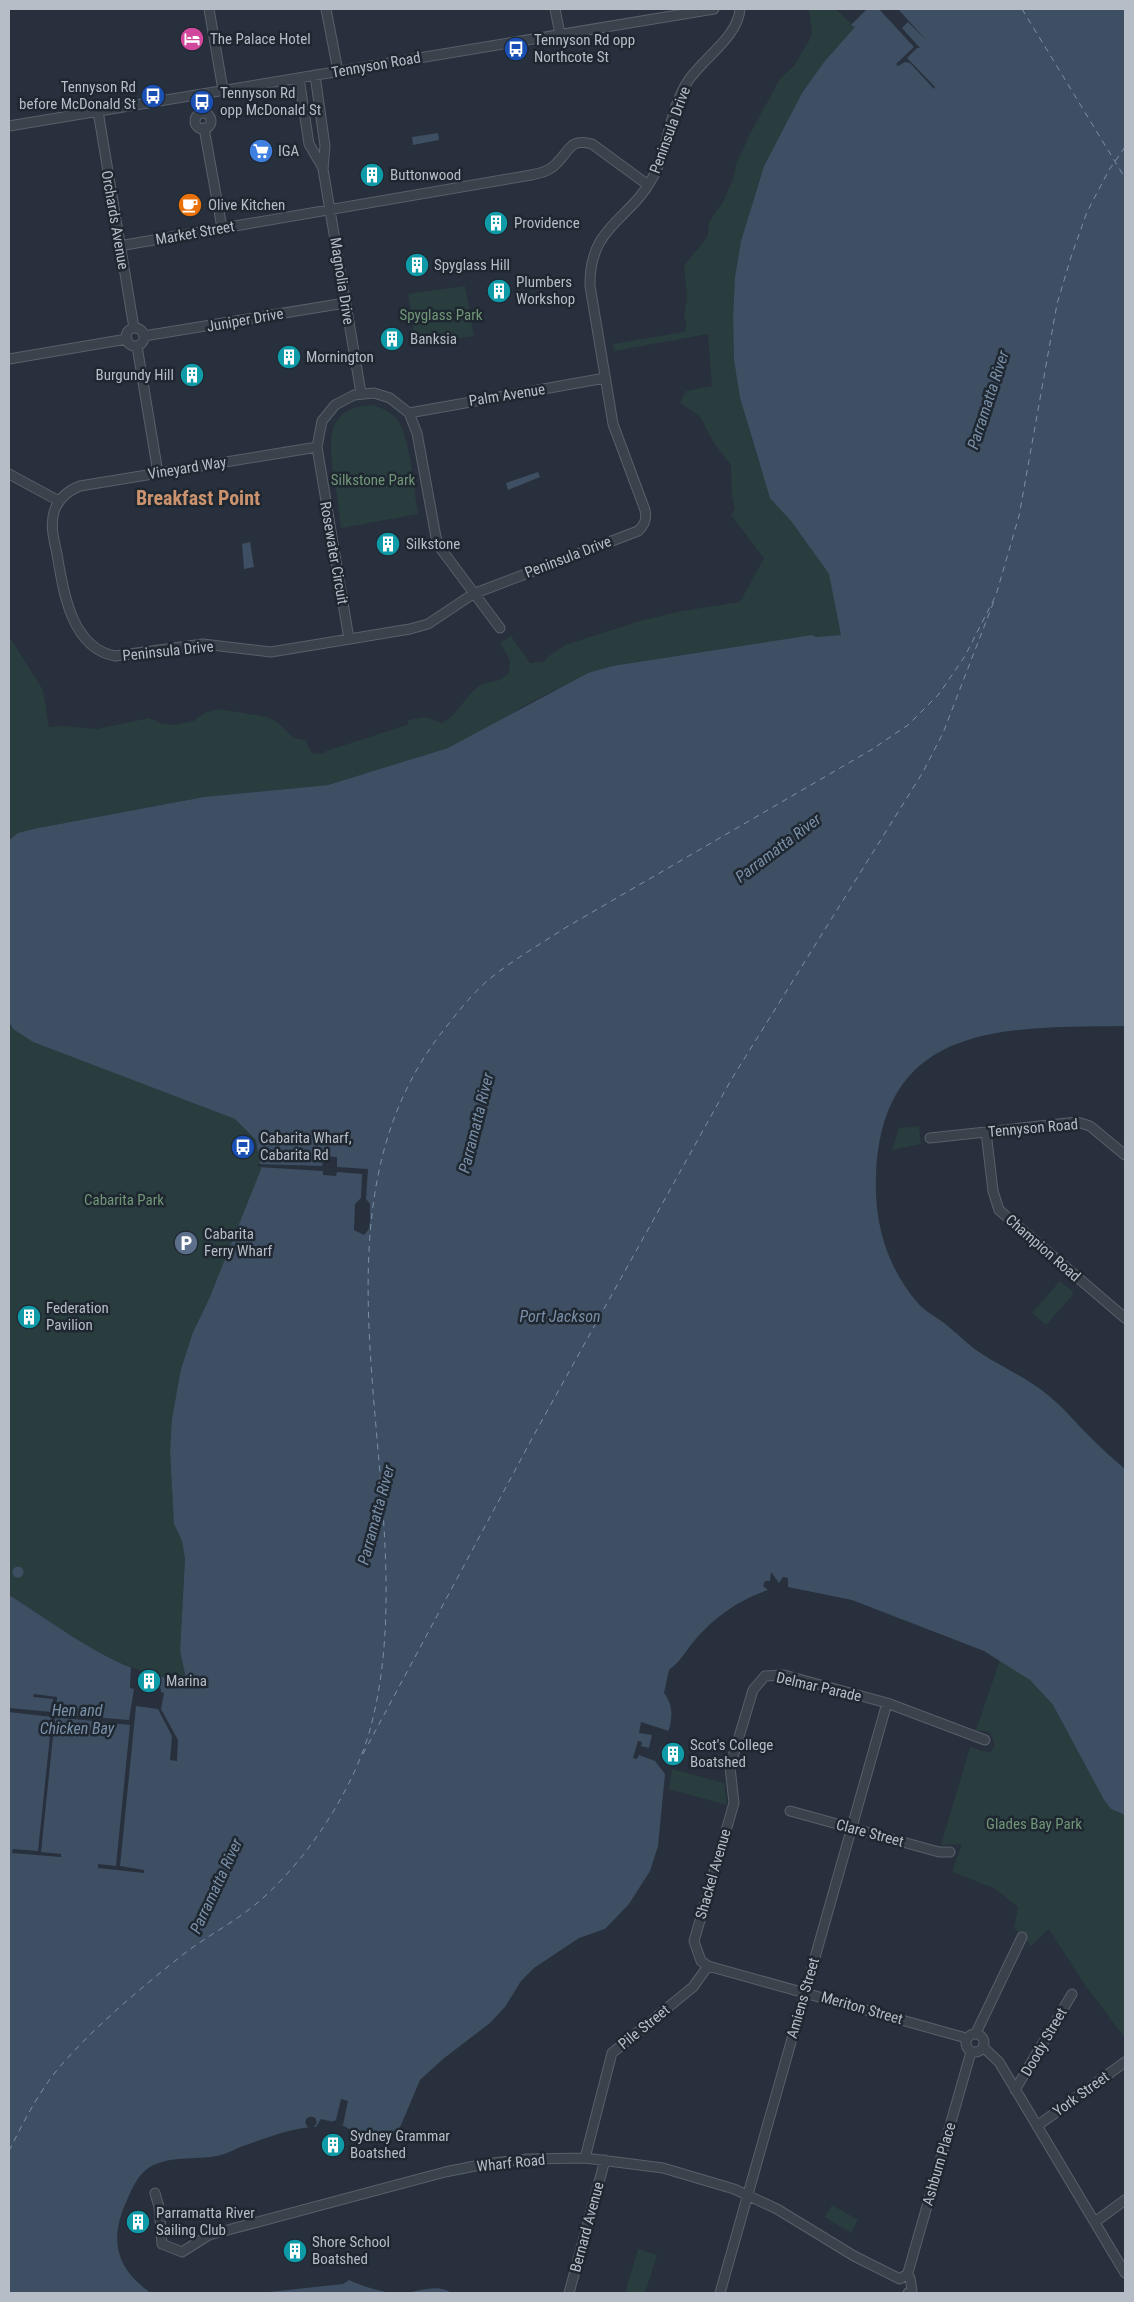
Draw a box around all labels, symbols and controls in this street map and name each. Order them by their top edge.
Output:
hotel icon: The Palace Hotel [179,26,205,52]
place label: The Palace Hotel [210,30,311,48]
place label: Tennyson Rd opp Northcote St [534,31,635,66]
bus stop icon: Tennyson Rd opp Northcote St [503,36,529,62]
street label: Tennyson Road [330,48,422,82]
place label: Tennyson Rd before McDonald St [19,78,136,113]
bus stop icon: Tennyson Rd before McDonald St [140,83,166,109]
place label: Tennyson Rd opp McDonald St [220,84,321,119]
street label: Peninsula Drive [646,84,694,176]
bus stop icon: Tennyson Rd opp McDonald St [189,89,215,115]
supermarket icon: IGA [248,138,274,164]
place label: IGA [278,142,300,160]
building icon: Buttonwood [359,162,385,188]
place label: Buttonwood [390,166,461,184]
street label: Orchards Avenue [97,169,133,271]
cafe icon: Olive Kitchen [177,192,203,218]
place label: Olive Kitchen [208,196,285,214]
building icon: Providence [483,210,509,236]
place label: Providence [514,214,580,232]
street label: Market Street [154,217,236,249]
street label: Magnolia Drive [326,236,358,326]
building icon: Spyglass Hill [404,252,430,278]
place label: Spyglass Hill [434,256,510,274]
place label: Plumbers Workshop [516,273,575,308]
building icon: Plumbers Workshop [486,278,512,304]
street label: Juniper Drive [205,304,285,336]
park label: Spyglass Park [399,306,483,324]
building icon: Banksia [379,326,405,352]
place label: Banksia [410,330,457,348]
building icon: Mornington [276,344,302,370]
water label: Parramatta River [963,347,1013,452]
place label: Mornington [306,348,374,366]
building icon: Burgundy Hill [179,362,205,388]
place label: Burgundy Hill [95,366,174,384]
street label: Palm Avenue [468,380,546,410]
street label: Vineyard Way [146,453,228,483]
park label: Silkstone Park [331,471,416,489]
district label: Breakfast Point [136,486,260,510]
street label: Rosewater Circuit [316,500,352,606]
building icon: Silkstone [375,531,401,557]
street label: Peninsula Drive [522,532,614,582]
place label: Silkstone [406,535,460,553]
street label: Peninsula Drive [122,637,214,665]
water label: Parramatta River [731,809,826,886]
water label: Parramatta River [454,1070,498,1175]
street label: Tennyson Road [987,1115,1079,1141]
place label: Cabarita Wharf, Cabarita Rd [260,1129,352,1164]
bus stop icon: Cabarita Wharf, Cabarita Rd [230,1134,256,1160]
park label: Cabarita Park [84,1191,164,1209]
street label: Champion Road [1002,1211,1084,1285]
place label: Cabarita Ferry Wharf [204,1225,273,1260]
parking icon: Cabarita Ferry Wharf [173,1230,199,1256]
place label: Federation Pavilion [46,1299,109,1334]
building icon: Federation Pavilion [16,1304,42,1330]
water label: Port Jackson [519,1307,601,1326]
water label: Parramatta River [354,1462,399,1567]
building icon: Marina [136,1668,162,1694]
street label: Delmar Parade [775,1668,863,1706]
place label: Marina [166,1672,207,1690]
water label: Hen and Chicken Bay [40,1701,115,1738]
place label: Scot's College Boatshed [690,1736,773,1771]
building icon: Scot's College Boatshed [660,1741,686,1767]
street label: Clare Street [834,1815,906,1851]
park label: Glades Bay Park [986,1815,1082,1833]
street label: Shackel Avenue [692,1827,734,1921]
water label: Parramatta River [186,1834,247,1936]
street label: Amiens Street [783,1956,823,2040]
street label: Meriton Street [819,1988,905,2028]
street label: Pile Street [615,2001,673,2053]
street label: Doody Street [1017,2005,1071,2079]
street label: York Street [1049,2068,1113,2120]
street label: Ashburn Place [919,2120,959,2208]
place label: Sydney Grammar Boatshed [350,2127,450,2162]
building icon: Sydney Grammar Boatshed [320,2132,346,2158]
street label: Wharf Road [476,2150,546,2176]
street label: Bernard Avenue [566,2180,608,2274]
place label: Parramatta River Sailing Club [156,2204,255,2239]
building icon: Parramatta River Sailing Club [125,2209,151,2235]
place label: Shore School Boatshed [312,2233,390,2268]
building icon: Shore School Boatshed [282,2238,308,2264]

